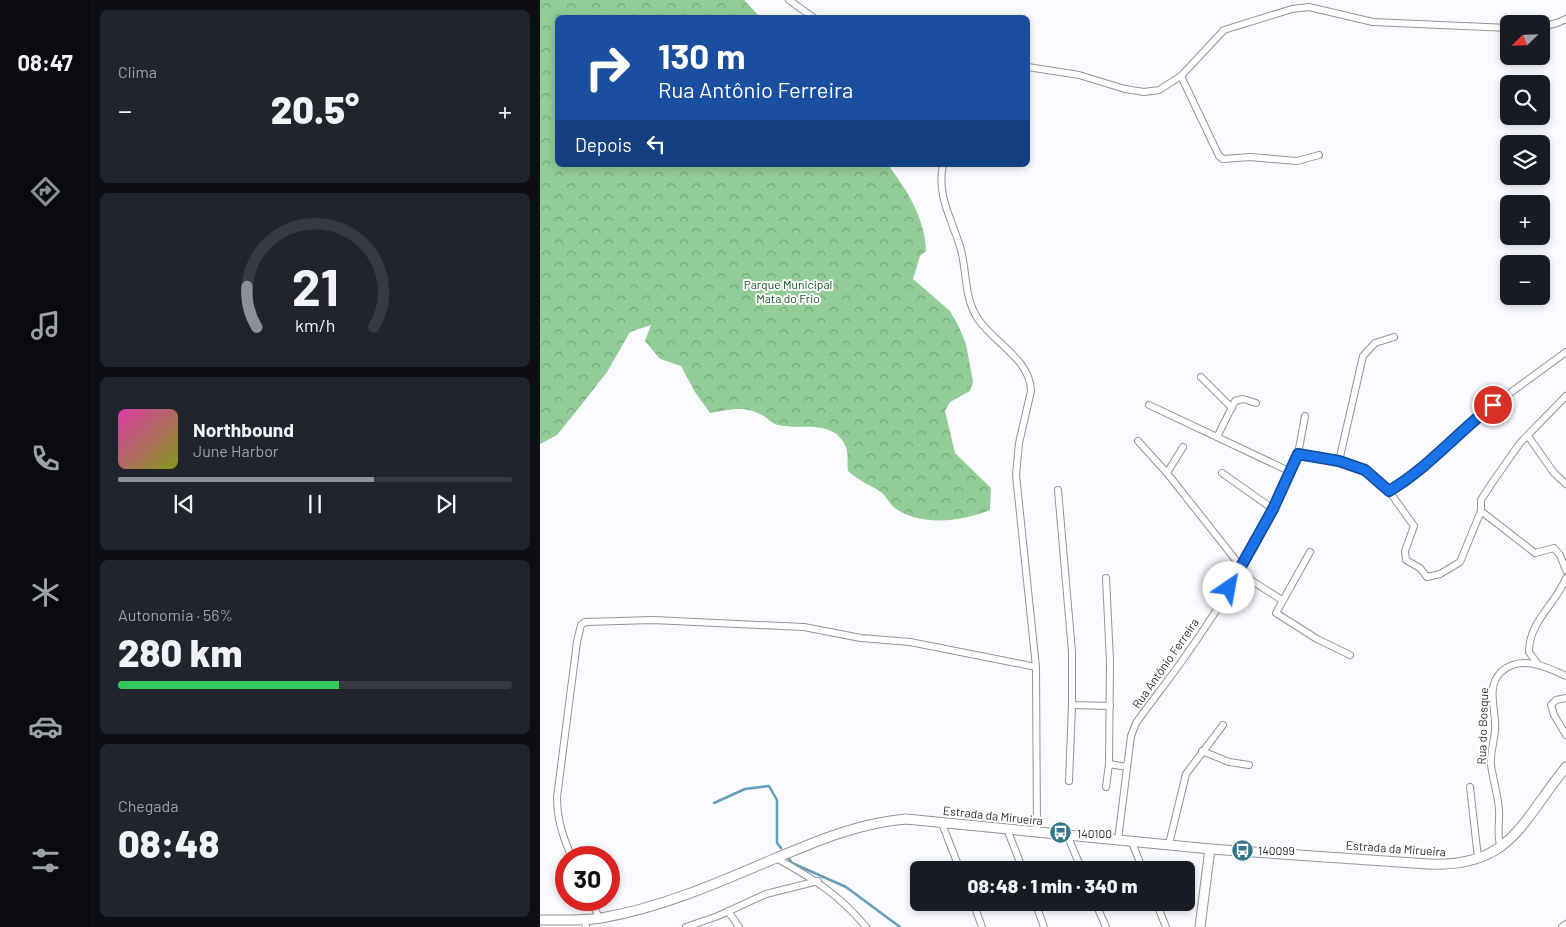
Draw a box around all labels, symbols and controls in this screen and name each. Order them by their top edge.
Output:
north arrow [1500,15,1550,65]
map controls [1500,15,1550,305]
text: 130 m [658,34,745,76]
icon: right [575,35,640,100]
text: 08:47 [17,49,73,75]
text: Clima [118,62,157,81]
button: search [1500,75,1550,125]
text: Rua Antônio Ferreira [658,76,853,102]
text: 20.5° [271,86,359,132]
text: − [118,93,132,127]
text: + [498,93,512,127]
icon: left [642,130,670,158]
text: Depois [575,133,632,156]
button: layers [1500,135,1550,185]
icon: directions [28,174,63,209]
button: + [1500,195,1550,245]
text: 21 [291,254,339,316]
button: − [1500,255,1550,305]
park label: Parque Municipal Mata do Frio [744,277,832,305]
icon: music [28,308,63,343]
text: km/h [295,314,335,336]
pin [1472,384,1514,426]
icon: arrive [1479,391,1507,419]
text: Northbound [193,418,294,441]
icon: phone [28,441,63,476]
text: June Harbor [193,441,279,460]
icon: previous [170,490,198,518]
icon: pause [301,490,329,518]
icon: next [432,490,460,518]
position arrow [1202,561,1254,613]
icon: climate [28,575,63,610]
text: Autonomia · 56% [118,605,233,624]
street label: Rua Antônio Ferreira [1129,615,1201,711]
text: 280 km [118,629,242,675]
street label: Rua do Bosque [1474,687,1490,765]
icon: car [28,709,63,744]
text: Chegada [118,796,178,815]
street label: Estrada da Mirueira [942,803,1044,827]
text: 08:48 [118,820,219,866]
bus stop icon: 140100 [1049,821,1073,845]
place label: 140100 [1077,826,1112,840]
bus stop icon: 140099 [1230,838,1254,862]
street label: Estrada da Mirueira [1345,838,1447,858]
icon: filters [28,843,63,878]
place label: 140099 [1258,843,1295,857]
speed limit sign: 30 [555,846,620,911]
text: 08:48 · 1 min · 340 m [968,874,1137,897]

